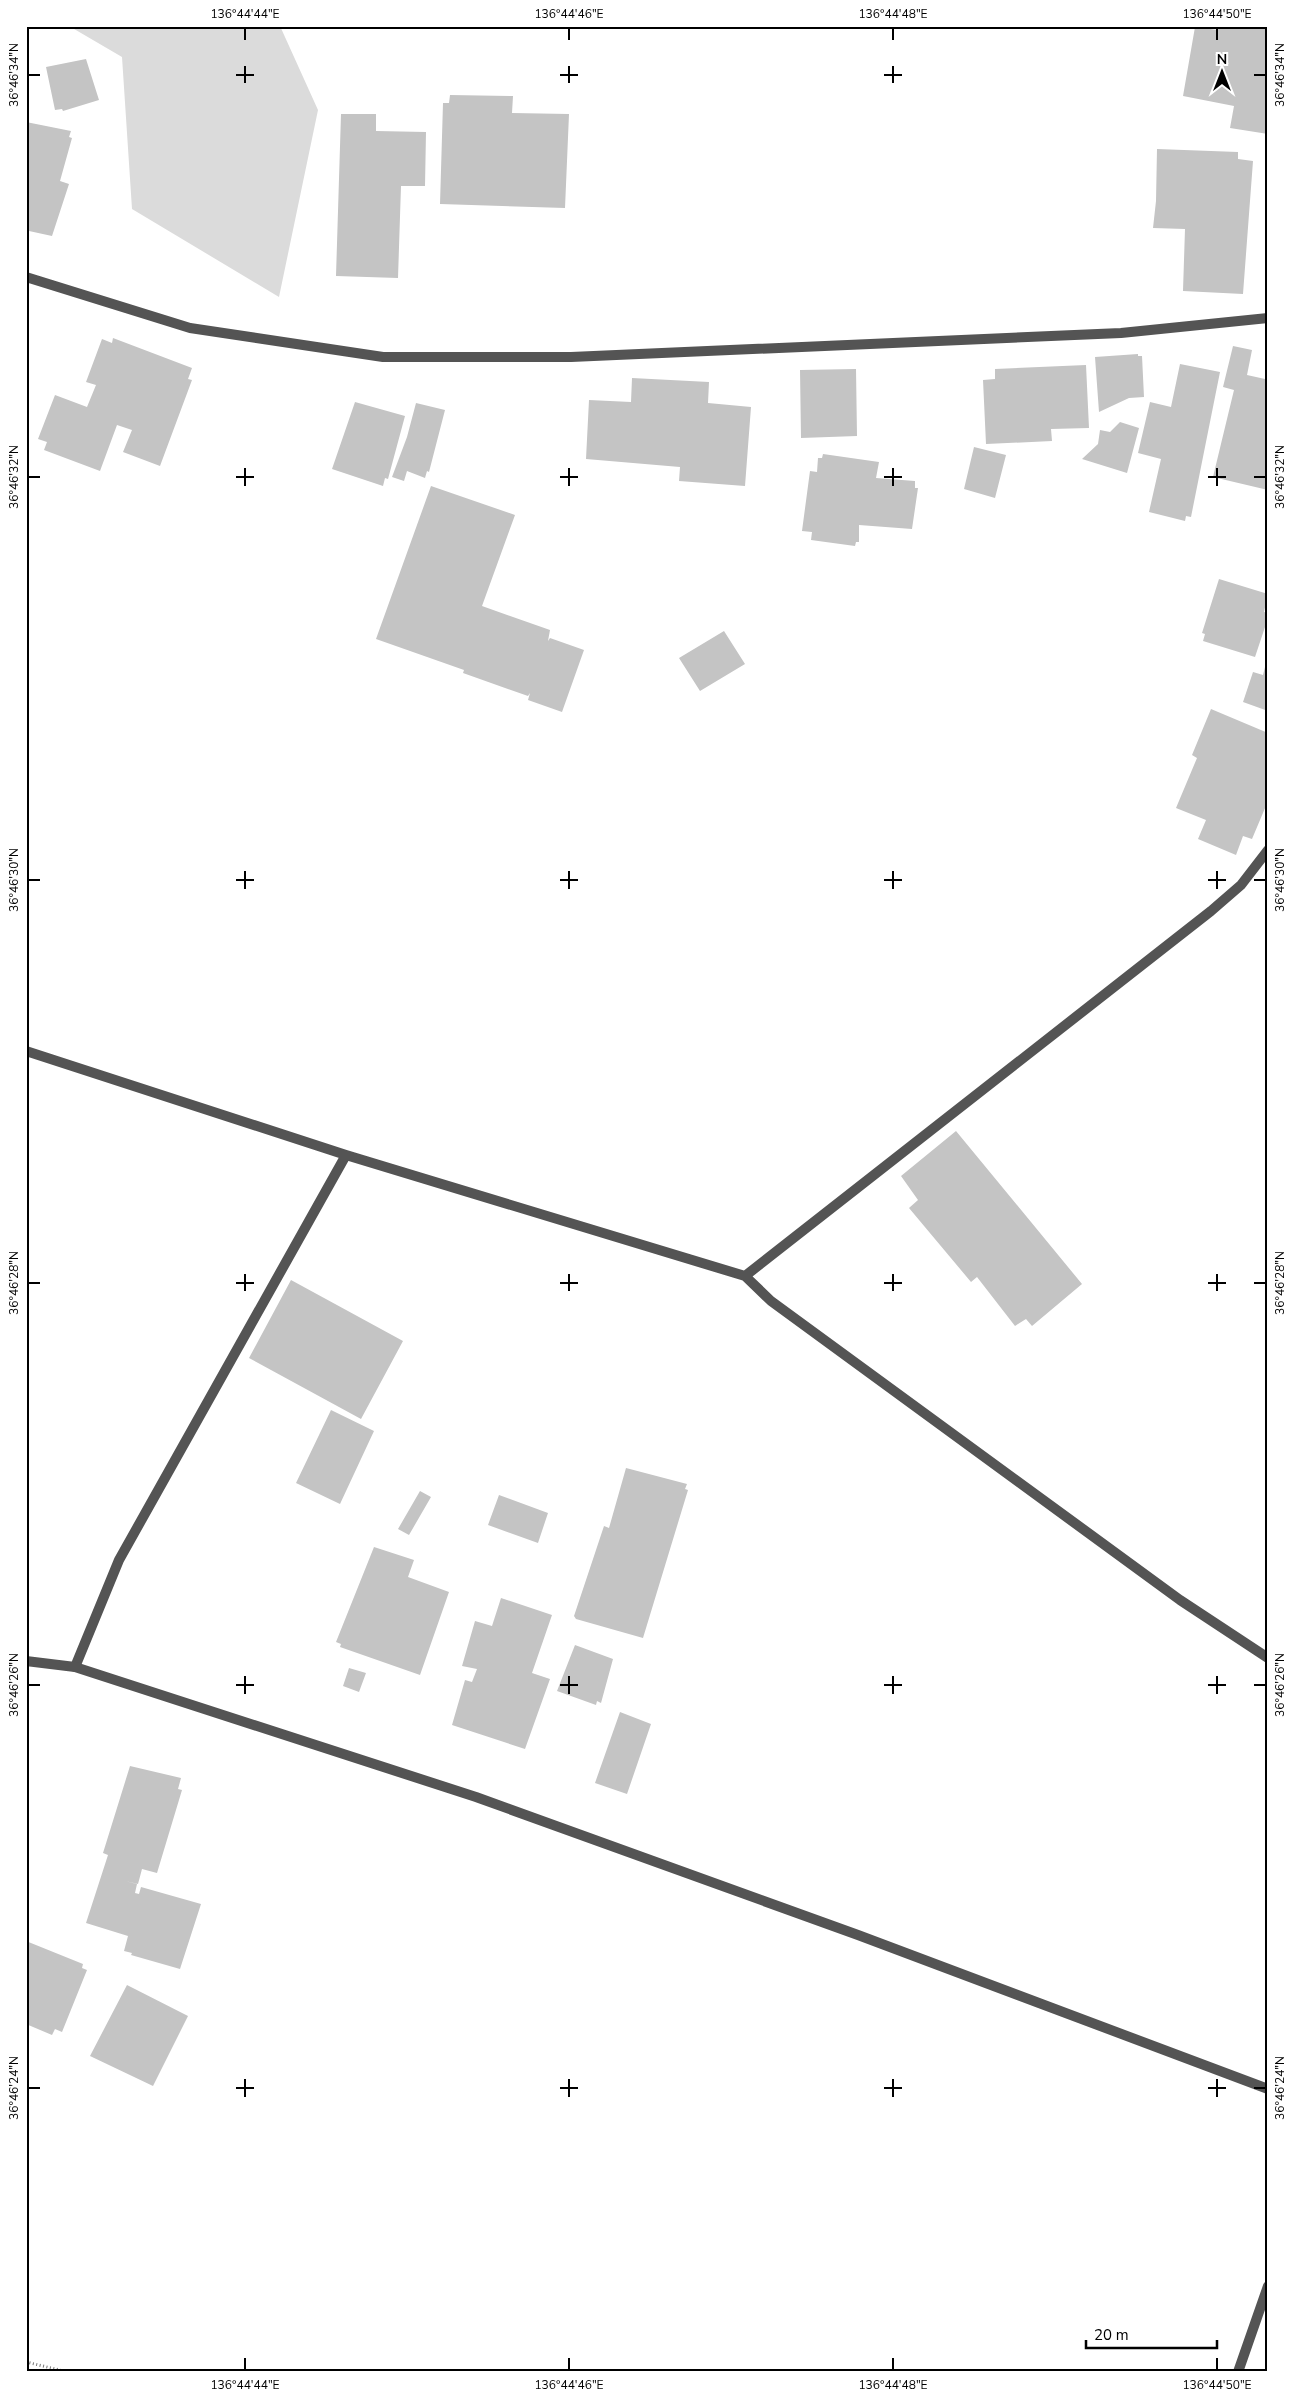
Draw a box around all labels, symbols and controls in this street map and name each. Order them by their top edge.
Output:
text: 136°44'44"E [210,6,280,22]
text: 136°44'46"E [534,6,604,22]
text: 136°44'48"E [858,6,928,22]
text: 136°44'50"E [1182,6,1252,22]
text: 36°46'34"N [6,43,22,107]
text: 36°46'34"N [1272,43,1288,107]
north arrow [1196,48,1246,98]
text: N [1217,50,1227,69]
text: 36°46'32"N [6,445,22,509]
text: 36°46'32"N [1272,445,1288,509]
text: 36°46'30"N [6,848,22,912]
text: 36°46'30"N [1272,848,1288,912]
text: 36°46'28"N [6,1251,22,1315]
text: 36°46'28"N [1272,1251,1288,1315]
text: 36°46'26"N [6,1653,22,1717]
text: 36°46'26"N [1272,1653,1288,1717]
text: 36°46'24"N [6,2056,22,2120]
text: 36°46'24"N [1272,2056,1288,2120]
scale bar [1086,2318,1218,2350]
text: 20 m [1094,2325,1129,2345]
text: 136°44'44"E [210,2377,280,2393]
text: 136°44'46"E [534,2377,604,2393]
text: 136°44'48"E [858,2377,928,2393]
text: 136°44'50"E [1182,2377,1252,2393]

